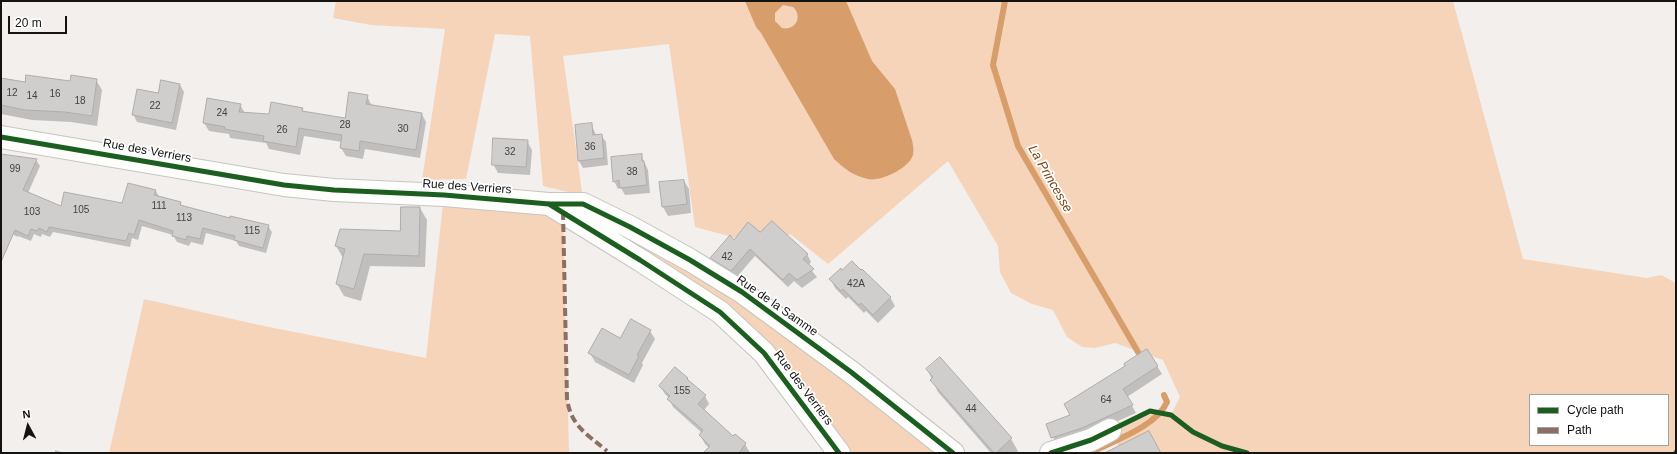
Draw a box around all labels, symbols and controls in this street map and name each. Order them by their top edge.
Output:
scale bar [10,8,69,34]
text: 20 m [15,16,42,30]
house number: 12 [6,87,18,99]
house number: 16 [49,88,61,100]
house number: 14 [26,90,38,102]
house number: 18 [74,95,86,107]
house number: 22 [149,100,161,112]
house number: 24 [216,107,228,119]
house number: 28 [339,119,351,131]
house number: 30 [397,123,409,135]
house number: 26 [276,124,288,136]
street label: Rue des Verriers [102,136,192,166]
house number: 36 [584,141,596,153]
water label: La Princesse [1024,143,1076,215]
house number: 32 [504,146,516,158]
house number: 99 [9,163,21,175]
house number: 38 [626,166,638,178]
street label: Rue des Verriers [422,177,512,197]
house number: 111 [151,200,167,212]
house number: 105 [73,204,89,216]
house number: 103 [24,206,40,218]
house number: 113 [176,212,192,224]
house number: 115 [244,225,260,237]
house number: 42 [721,251,733,263]
street label: Rue de la Samme [734,273,820,339]
house number: 42A [847,278,865,290]
street label: Rue des Verriers [770,348,836,428]
house number: 155 [674,385,690,397]
house number: 64 [1100,394,1112,406]
legend [1529,394,1669,446]
house number: 44 [965,403,977,415]
text: Cycle path [1567,403,1624,417]
north arrow [8,406,48,446]
text: N [22,408,31,421]
text: Path [1567,423,1592,437]

